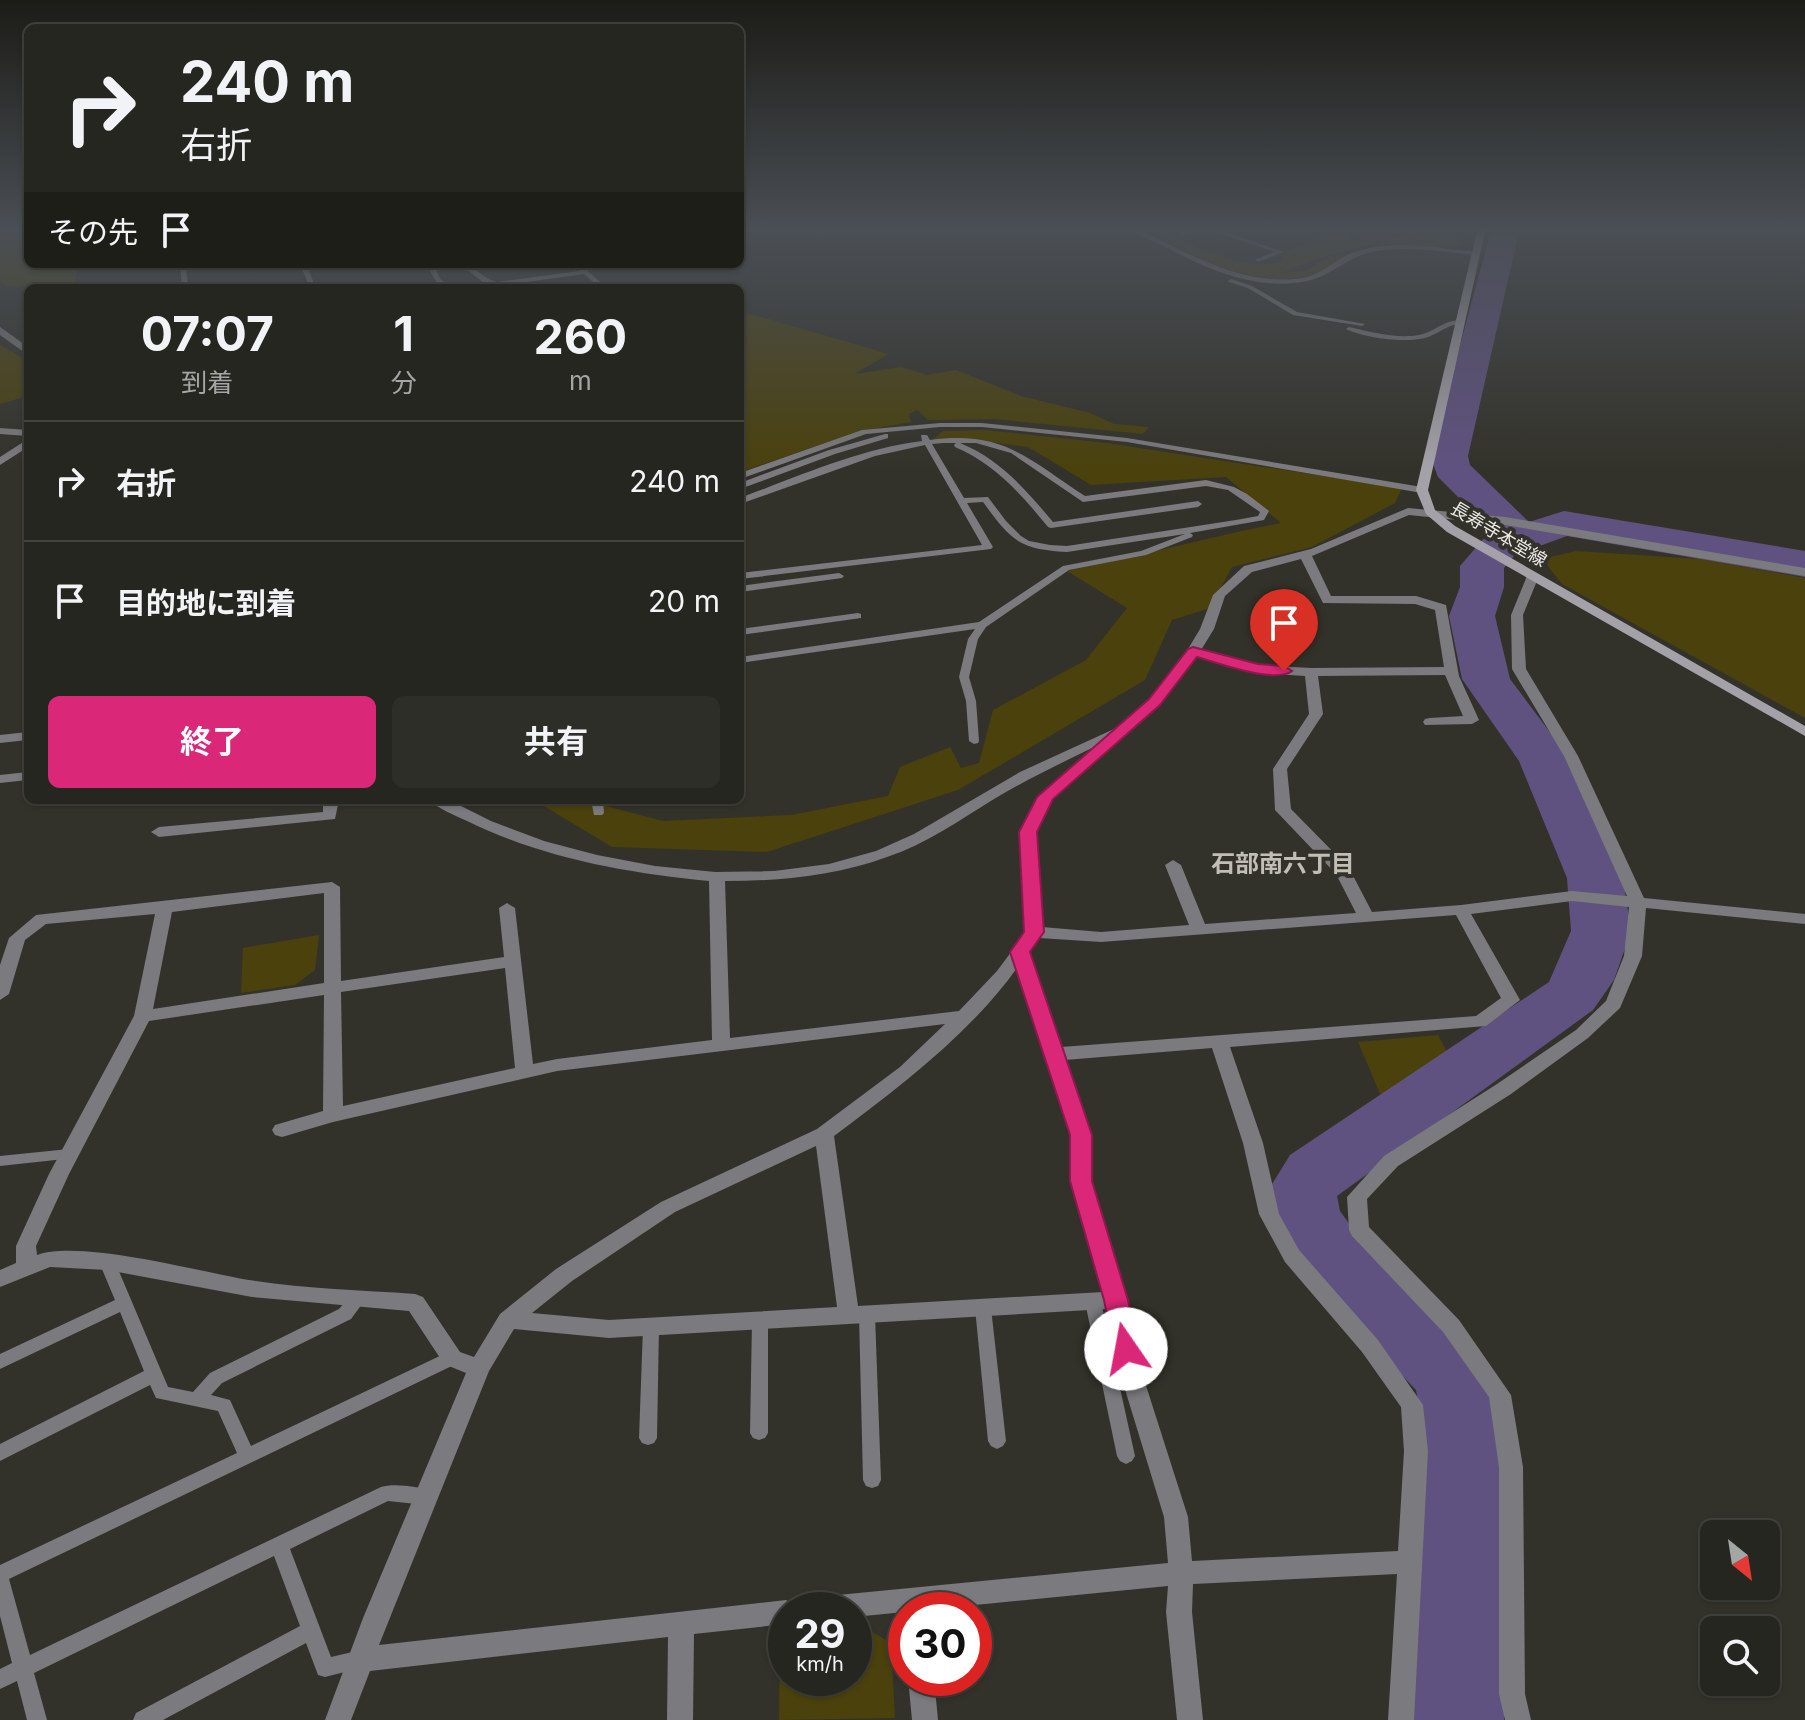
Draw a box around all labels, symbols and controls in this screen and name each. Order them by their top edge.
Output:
text: 240 m [180,48,354,116]
icon: right [48,56,152,160]
text: 右折 [180,123,252,167]
icon: arrive [154,208,198,252]
text: その先 [48,214,138,250]
text: 07:07 [141,304,274,363]
text: 1 [393,304,414,363]
text: 260 [533,307,627,366]
text: m [569,365,592,396]
text: 到着 [181,367,233,398]
text: 分 [391,367,417,398]
icon: right [48,459,92,503]
text: 240 m [629,463,720,499]
text: 右折 [116,465,176,501]
street label: 長寿寺本堂線 [1447,497,1551,571]
icon: arrive [48,579,92,623]
text: 20 m [648,583,720,619]
text: 目的地に到着 [116,585,296,621]
pin [1250,589,1318,671]
icon: arrive [1262,601,1306,645]
button: 終了 [48,696,376,788]
button: 共有 [392,696,720,788]
district label: 石部南六丁目 [1211,849,1355,878]
position arrow [1084,1307,1168,1391]
north arrow [1700,1520,1780,1600]
map controls [1700,1520,1780,1696]
speed limit sign: 30 [888,1592,992,1696]
text: 29 [794,1609,846,1658]
button: search [1700,1616,1780,1696]
text: km/h [796,1652,844,1676]

